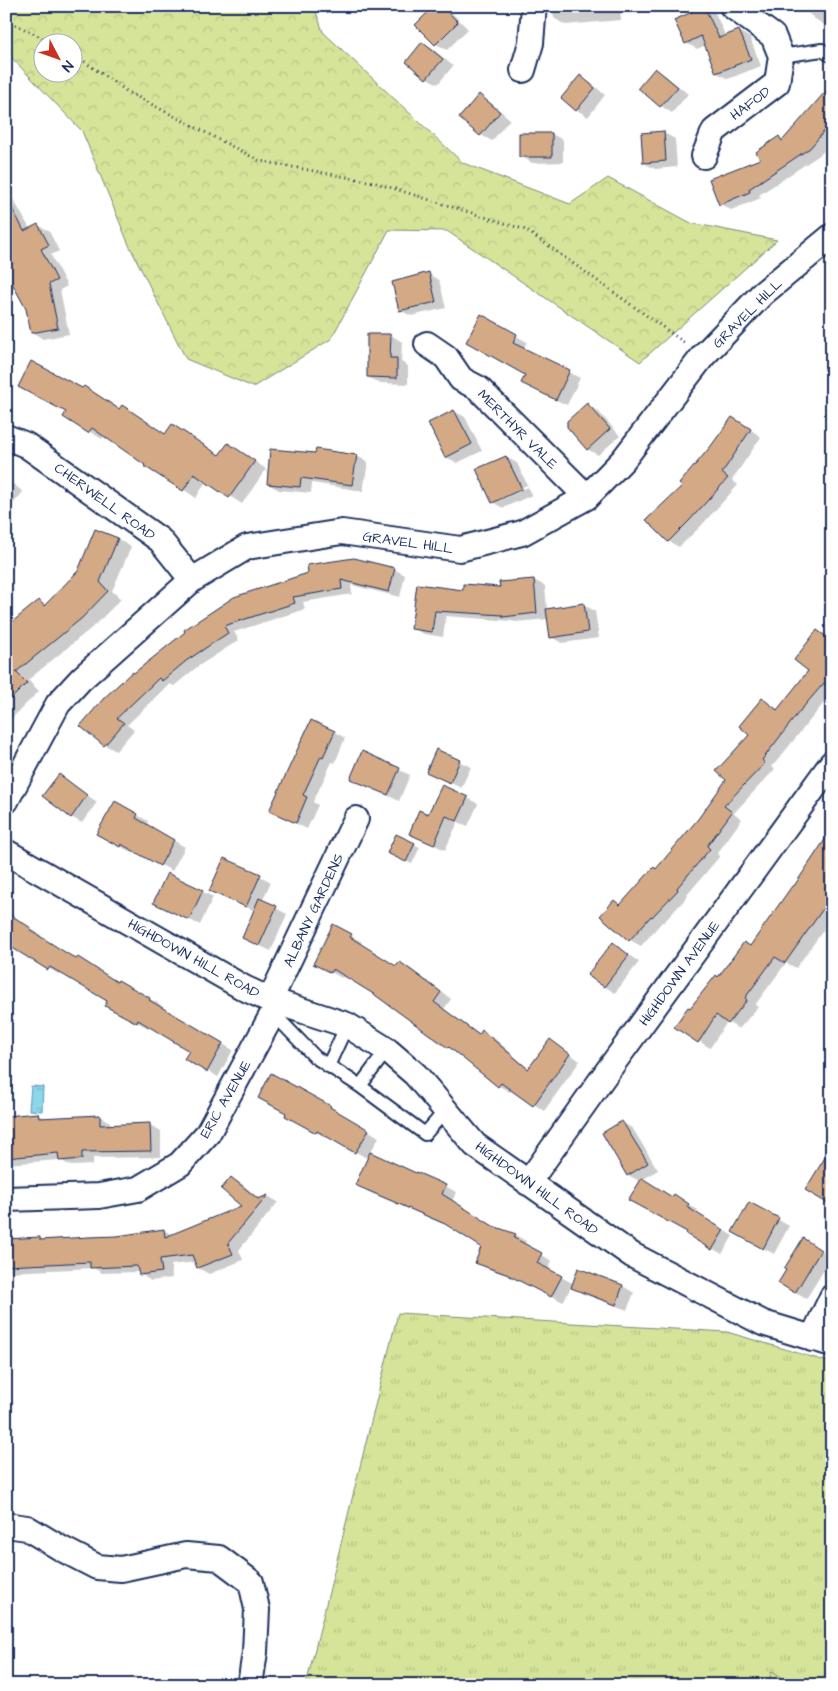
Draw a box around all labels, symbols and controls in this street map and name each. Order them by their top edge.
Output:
north arrow [32,32,82,82]
text: N [56,56,77,76]
street label: HAFOD [726,82,775,126]
street label: GRAVEL HILL [708,274,787,353]
street label: MERTHYR VALE [473,385,562,475]
street label: CHERWELL ROAD [50,458,159,545]
street label: GRAVEL HILL [361,527,455,559]
street label: ALBANY GARDENS [279,850,349,970]
street label: HIGHDOWN HILL ROAD [124,914,263,1003]
street label: HIGHDOWN AVENUE [635,916,725,1030]
street label: ERIC AVENUE [195,1056,257,1142]
street label: HIGHDOWN HILL ROAD [471,1137,602,1240]

